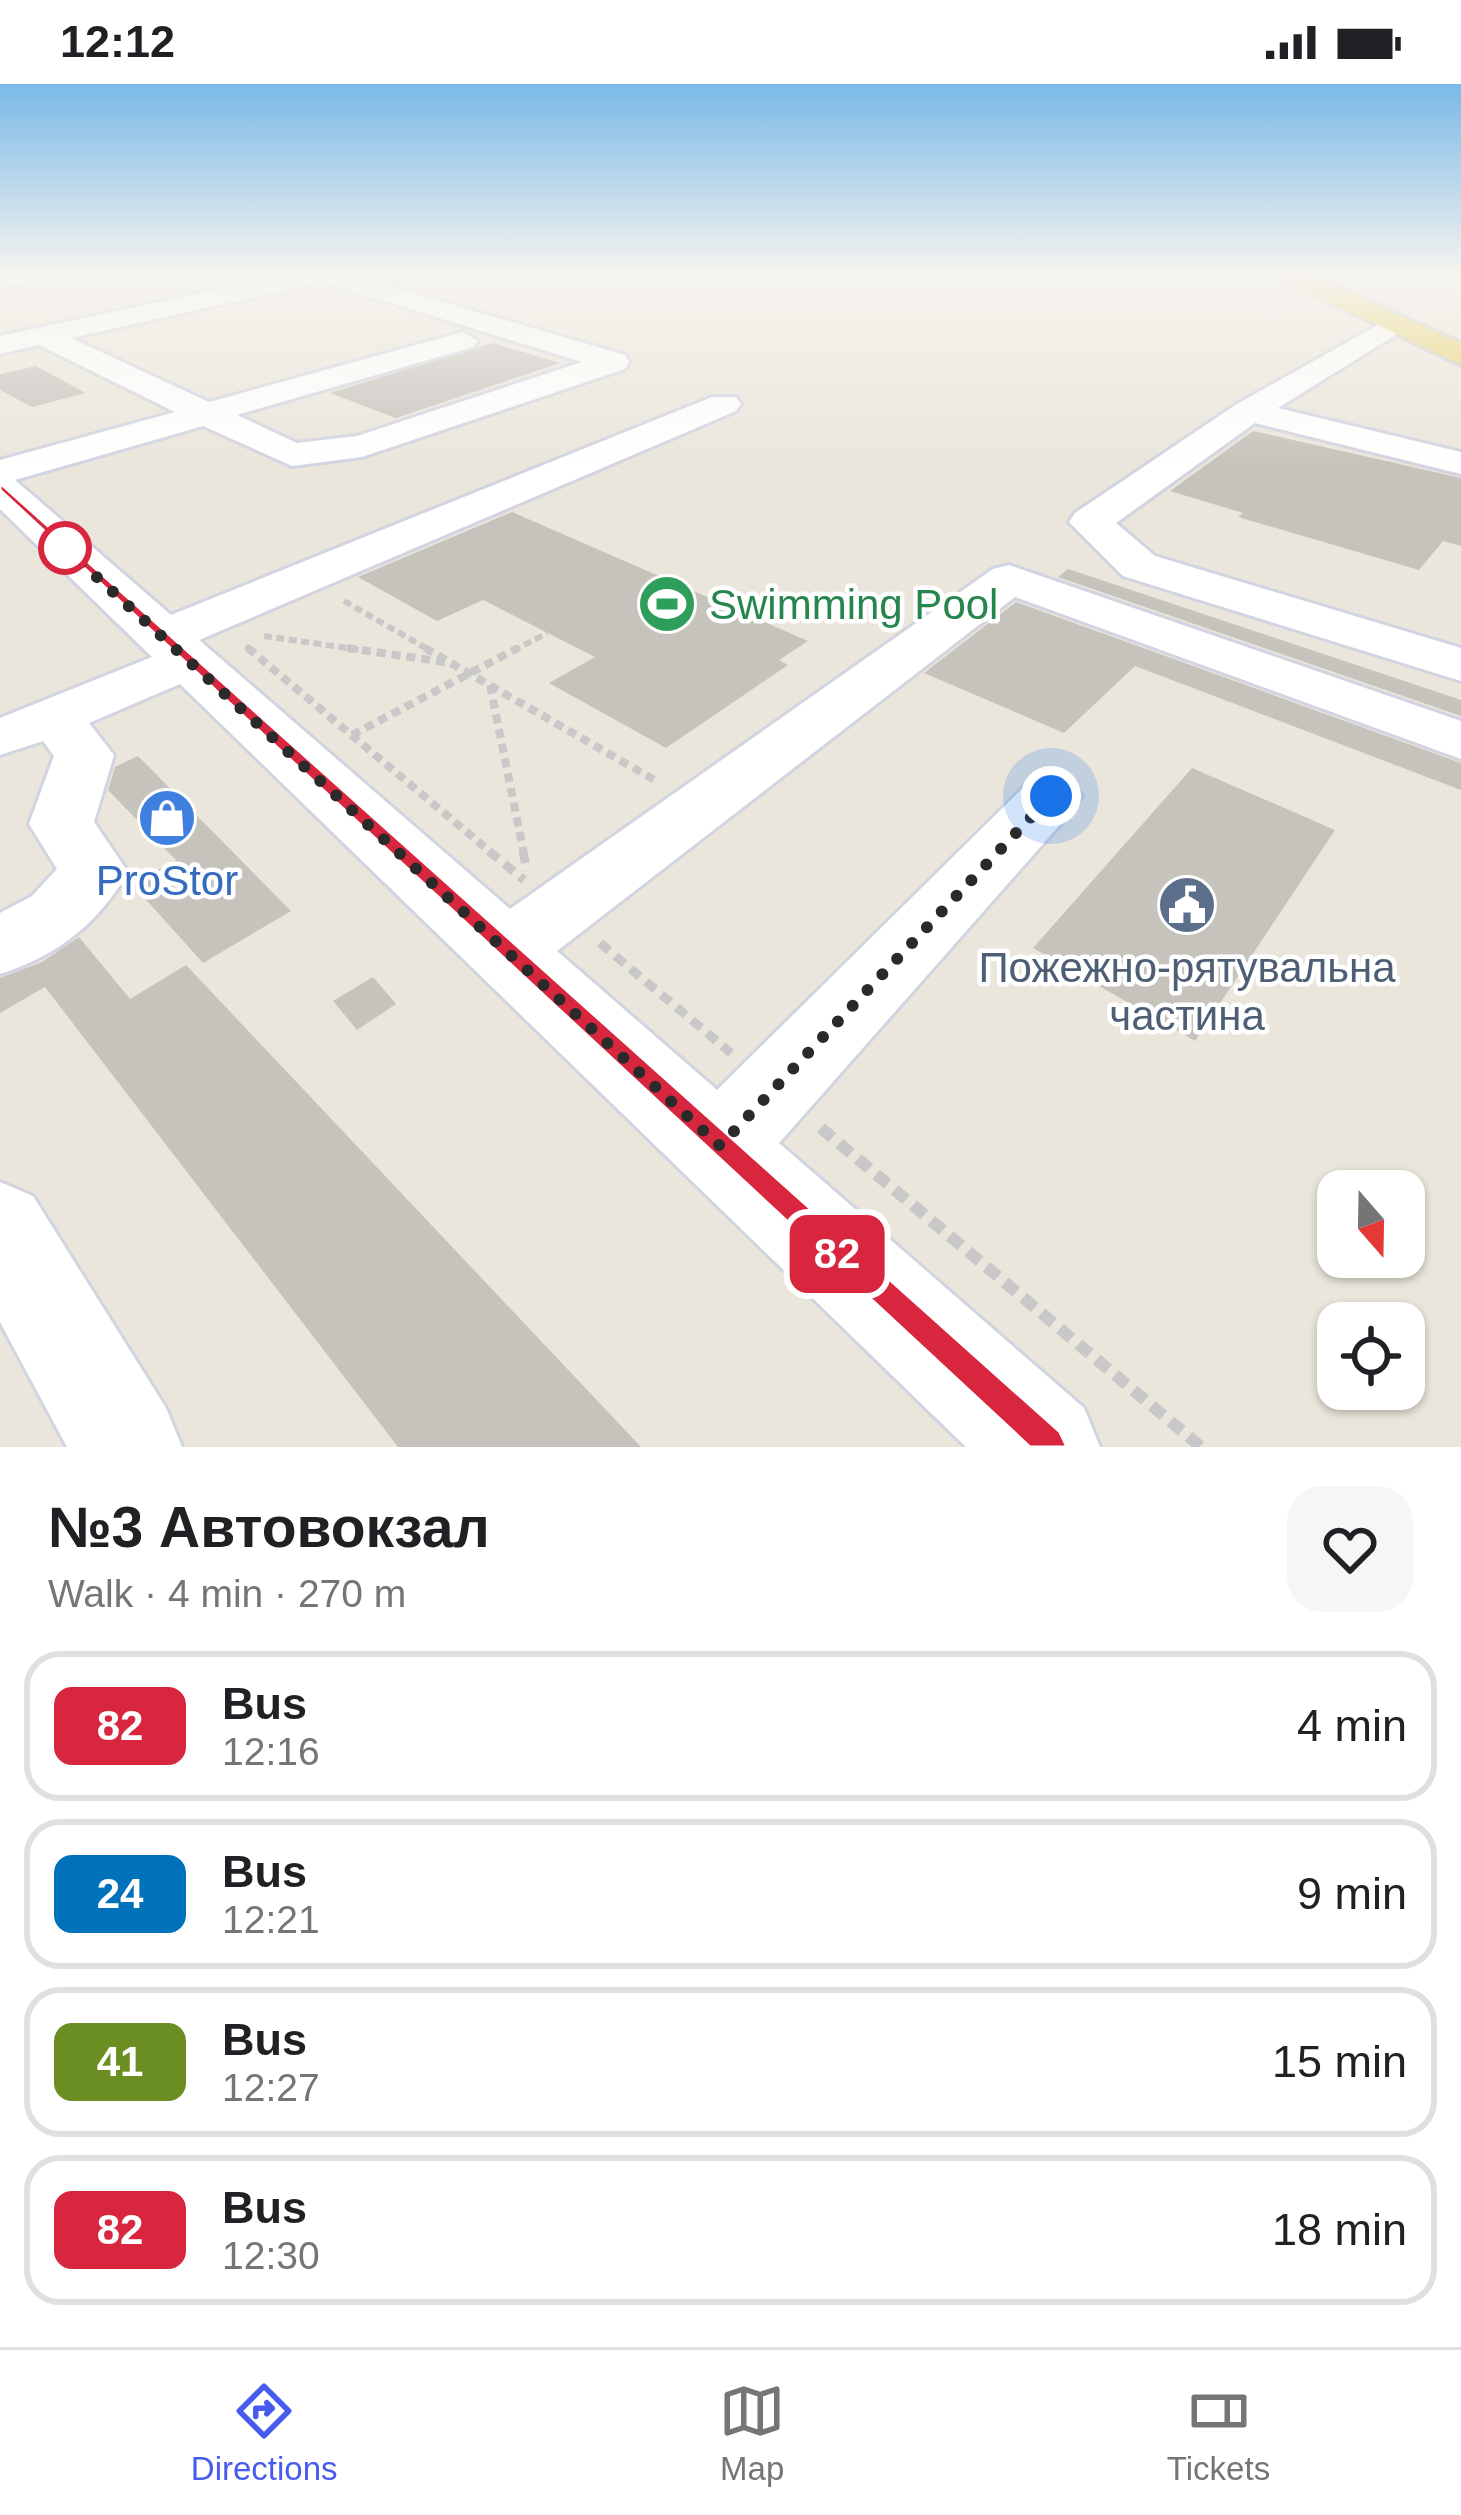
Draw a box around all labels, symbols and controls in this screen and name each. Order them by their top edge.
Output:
text: 12:12 [60,16,175,67]
unlabelled marker [40,523,90,573]
sports icon: Swimming Pool [636,573,698,635]
place label: Swimming Pool [709,581,998,628]
your location [1021,766,1081,826]
shop icon: ProStor [136,787,198,849]
place label: ProStor [96,857,238,904]
public building icon: Пожежно-рятувальна частина [1156,874,1218,936]
place label: Пожежно-рятувальна частина [978,944,1396,1039]
north arrow [1317,1170,1425,1278]
map controls [1317,1170,1425,1410]
line badge: 82 [783,1215,891,1293]
text: 82 [814,1230,860,1277]
button: locate [1317,1302,1425,1410]
button: heart [1287,1486,1413,1612]
text: №3 Автовокзал [48,1495,490,1559]
text: Walk · 4 min · 270 m [48,1572,406,1615]
text: Bus [222,1678,307,1729]
text: 4 min [1297,1700,1407,1751]
text: 82 [97,1702,143,1749]
text: 12:16 [222,1730,320,1773]
text: Bus [222,1846,307,1897]
text: 9 min [1297,1868,1407,1919]
text: 24 [97,1870,143,1917]
text: 12:21 [222,1898,320,1941]
text: Bus [222,2014,307,2065]
text: 15 min [1272,2036,1407,2087]
text: 41 [97,2038,143,2085]
text: 12:27 [222,2066,320,2109]
text: Bus [222,2182,307,2233]
text: 18 min [1272,2204,1407,2255]
text: 82 [97,2206,143,2253]
text: 12:30 [222,2234,320,2277]
tab: Directions [191,2378,338,2488]
tab: Map [719,2378,785,2488]
tab: Tickets [1167,2378,1270,2488]

